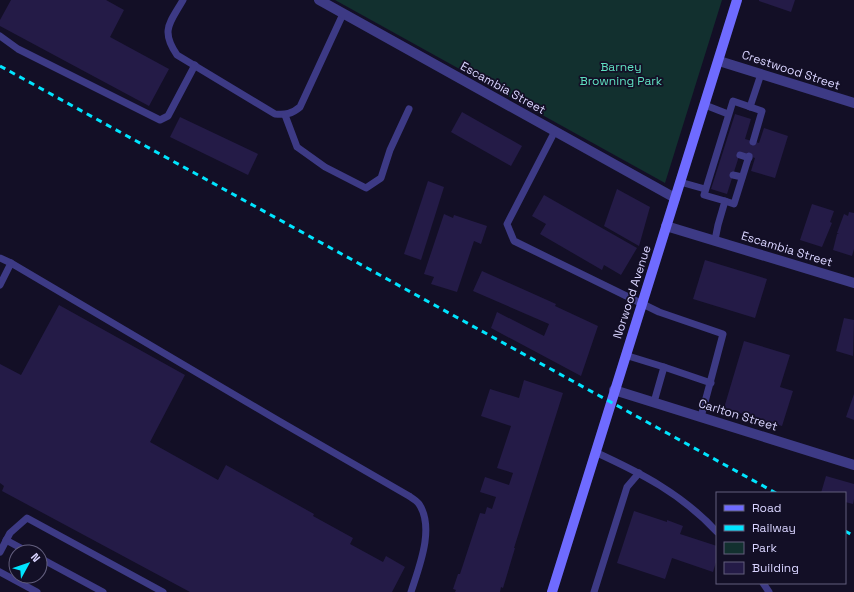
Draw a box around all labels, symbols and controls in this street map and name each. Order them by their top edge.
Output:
street label: Crestwood Street [740,47,842,93]
street label: Escambia Street [458,58,548,118]
park label: Barney Browning Park [580,59,663,89]
street label: Escambia Street [739,227,835,271]
street label: Norwood Avenue [609,243,655,341]
street label: Carlton Street [696,395,780,435]
legend [716,492,846,584]
text: Road [752,500,781,516]
text: Railway [752,520,796,536]
text: Park [752,540,777,556]
north arrow [8,544,48,584]
text: N [28,550,43,565]
text: Building [752,560,799,576]

